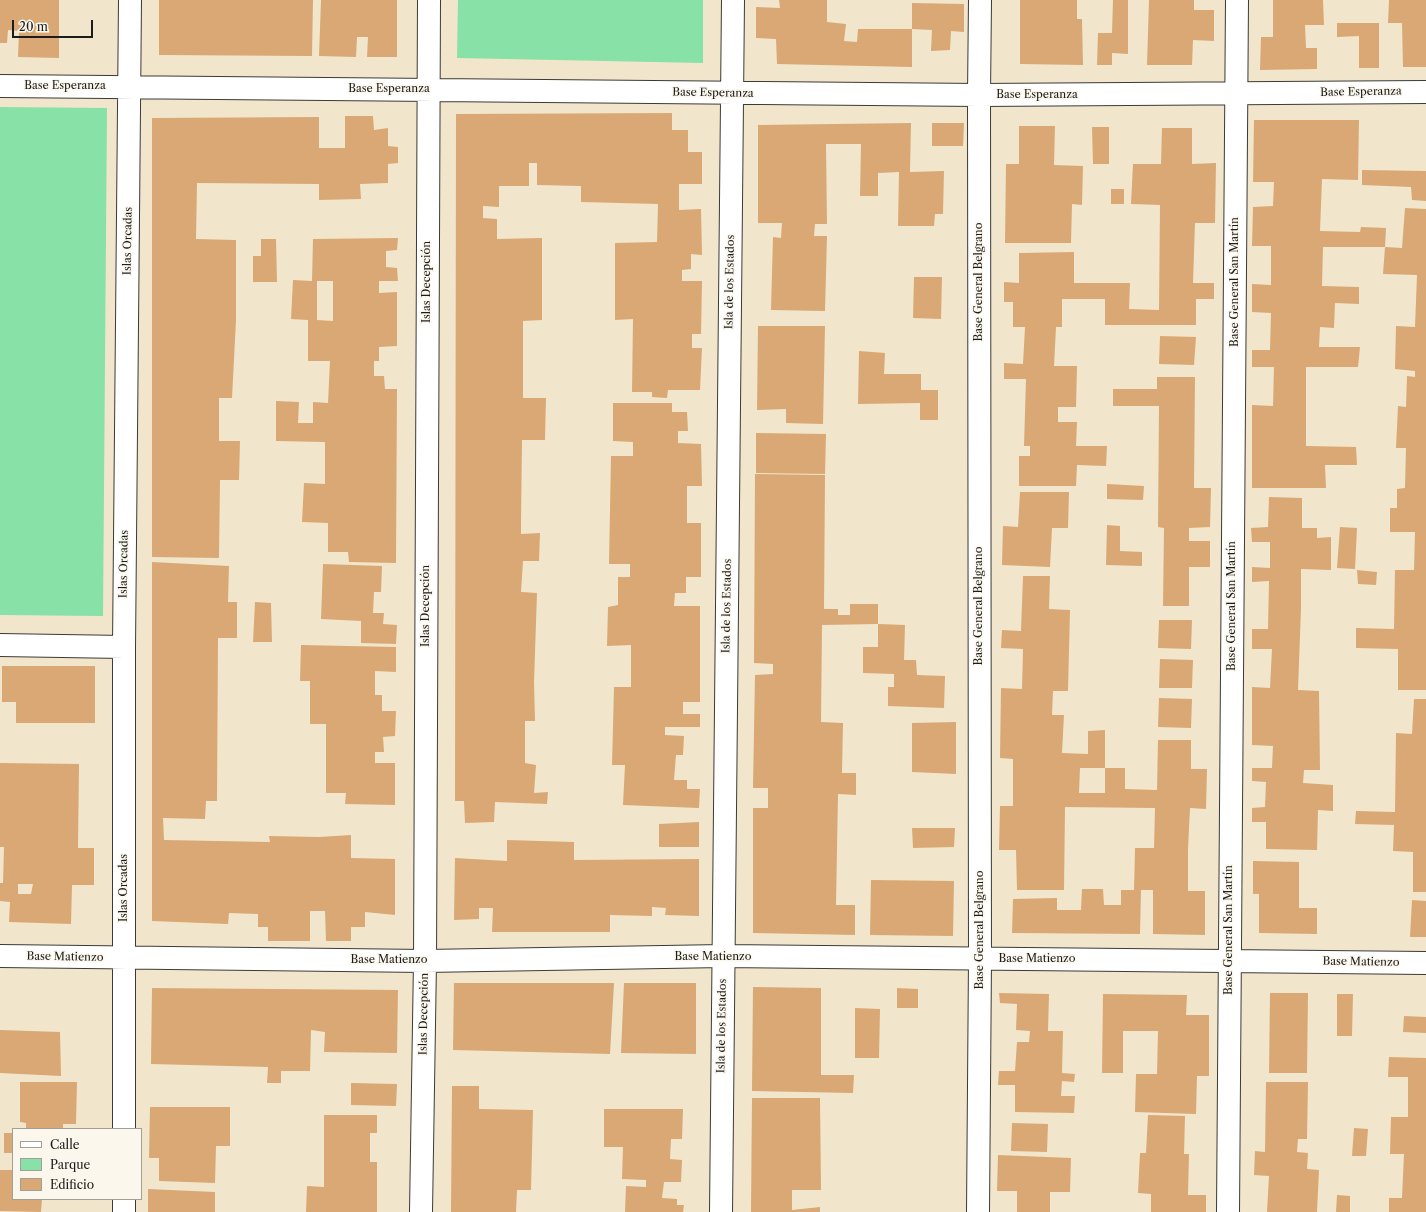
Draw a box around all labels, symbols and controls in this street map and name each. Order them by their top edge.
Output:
scale bar [14,12,95,38]
text: 20 m [19,19,48,34]
street label: Base Esperanza [24,79,106,93]
street label: Base Esperanza [348,82,430,96]
street label: Base Esperanza [1320,85,1402,99]
street label: Base Esperanza [672,86,754,100]
street label: Base Esperanza [996,88,1078,102]
street label: Islas Orcadas [121,207,135,275]
street label: Base General San Martín [1228,217,1242,347]
street label: Base General Belgrano [972,223,986,341]
street label: Isla de los Estados [723,235,737,329]
street label: Islas Decepción [420,241,434,323]
street label: Islas Orcadas [117,530,131,598]
street label: Base General San Martín [1225,541,1239,671]
street label: Base General Belgrano [972,547,986,665]
street label: Isla de los Estados [720,559,734,653]
street label: Islas Decepción [419,565,433,647]
street label: Islas Orcadas [117,854,131,922]
street label: Base General San Martín [1222,865,1236,995]
street label: Base General Belgrano [973,871,987,989]
street label: Base Matienzo [26,950,104,964]
street label: Base Matienzo [675,950,751,964]
street label: Base Matienzo [999,952,1075,966]
street label: Base Matienzo [351,953,427,967]
street label: Base Matienzo [1322,955,1400,969]
street label: Islas Decepción [417,973,431,1055]
street label: Isla de los Estados [715,979,729,1073]
legend [12,1128,142,1200]
text: Calle [50,1137,79,1152]
text: Parque [50,1157,90,1172]
text: Edificio [50,1177,94,1192]

